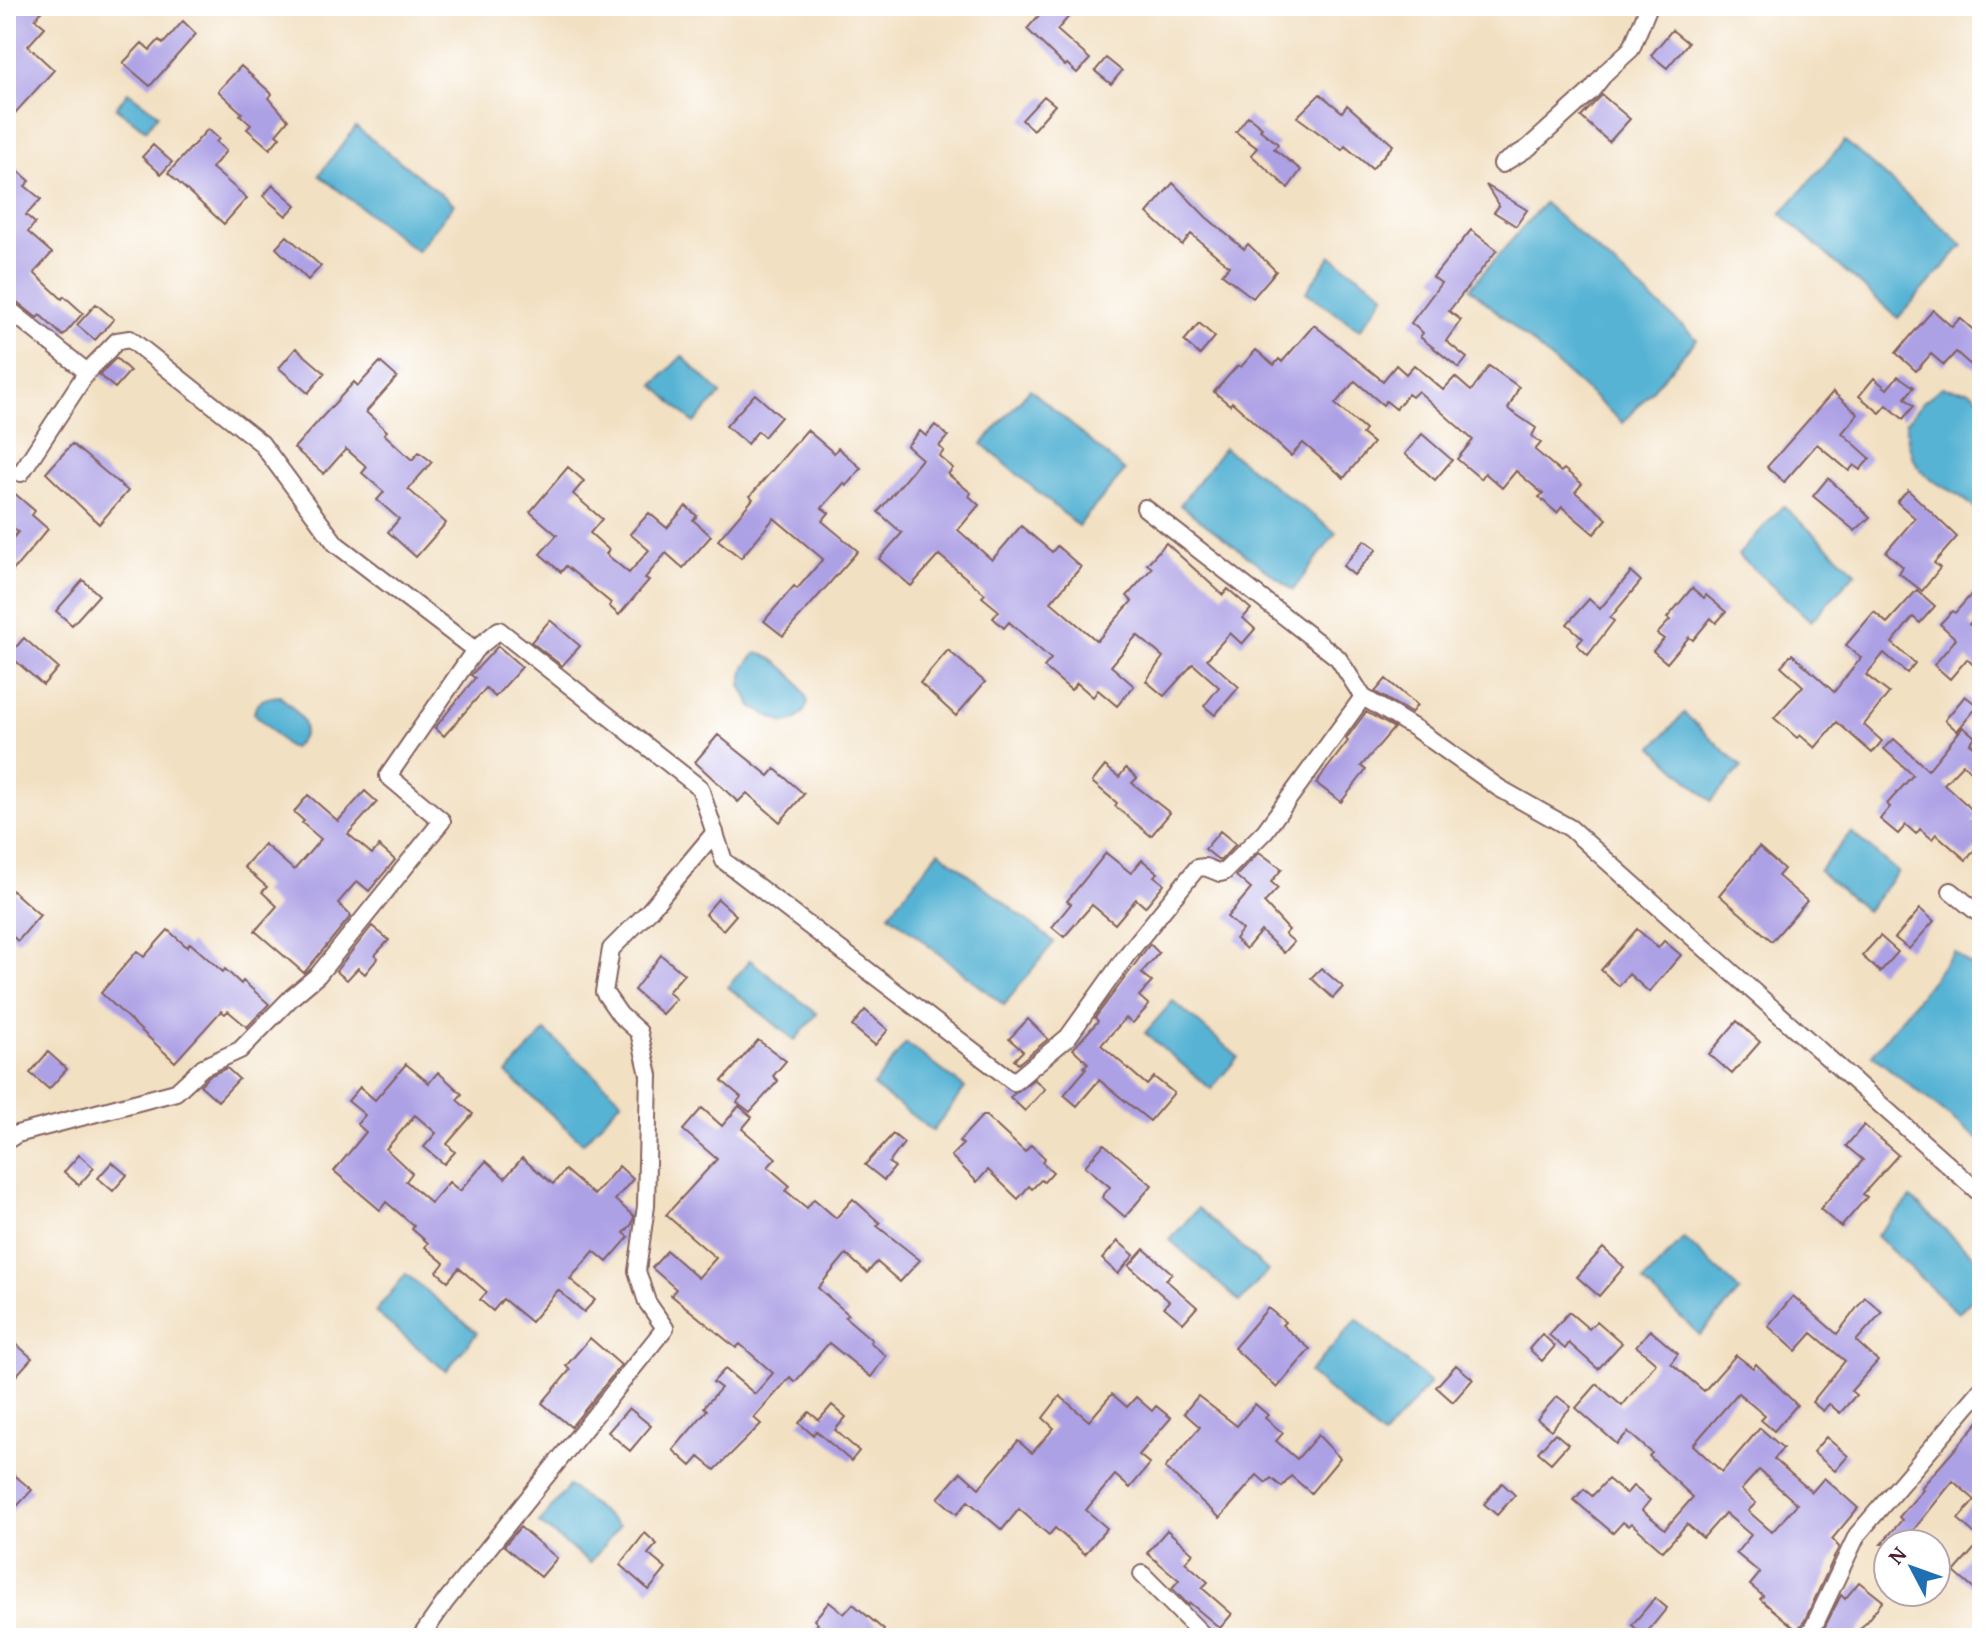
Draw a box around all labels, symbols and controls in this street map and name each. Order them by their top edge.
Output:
north arrow [1872,1528,1952,1608]
text: N [1880,1539,1914,1571]

